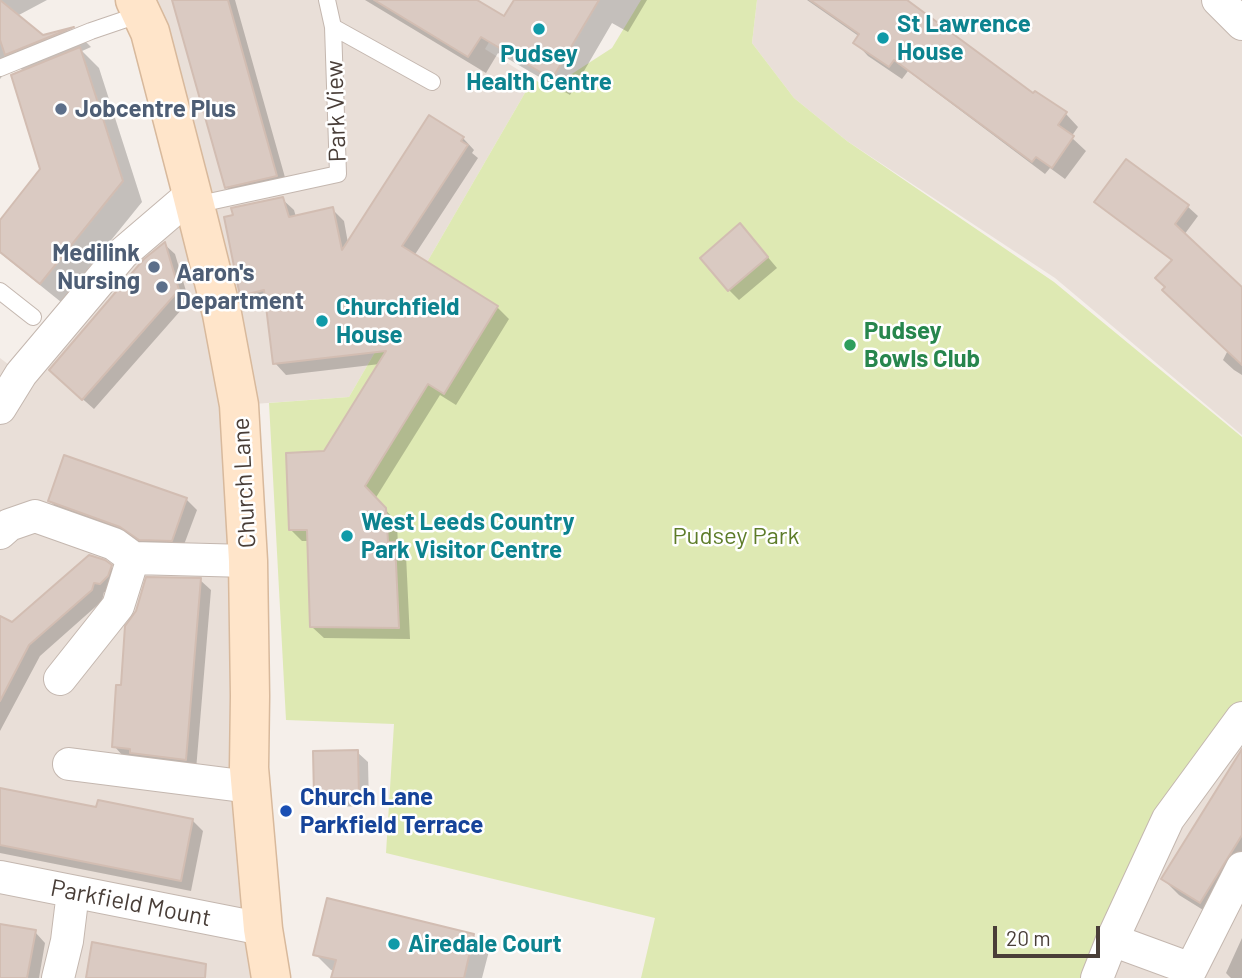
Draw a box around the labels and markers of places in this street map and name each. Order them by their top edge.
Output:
place label: St Lawrence House [897,10,1031,66]
marker: Pudsey Health Centre [531,21,547,37]
marker: St Lawrence House [875,30,891,46]
place label: Pudsey Health Centre [466,40,612,96]
place label: Jobcentre Plus [75,95,236,123]
marker: Jobcentre Plus [53,101,69,117]
place label: Medilink Nursing [52,239,140,295]
marker: Medilink Nursing [146,259,162,275]
place label: Aaron's Department [176,259,304,315]
marker: Aaron's Department [154,279,170,295]
place label: Churchfield House [336,293,460,349]
marker: Churchfield House [314,313,330,329]
place label: Pudsey Bowls Club [864,317,980,373]
marker: Pudsey Bowls Club [842,337,858,353]
place label: West Leeds Country Park Visitor Centre [361,508,575,564]
marker: West Leeds Country Park Visitor Centre [339,528,355,544]
place label: Church Lane Parkfield Terrace [300,783,483,839]
marker: Church Lane Parkfield Terrace [278,803,294,819]
place label: Airedale Court [408,930,562,958]
marker: Airedale Court [386,936,402,952]

